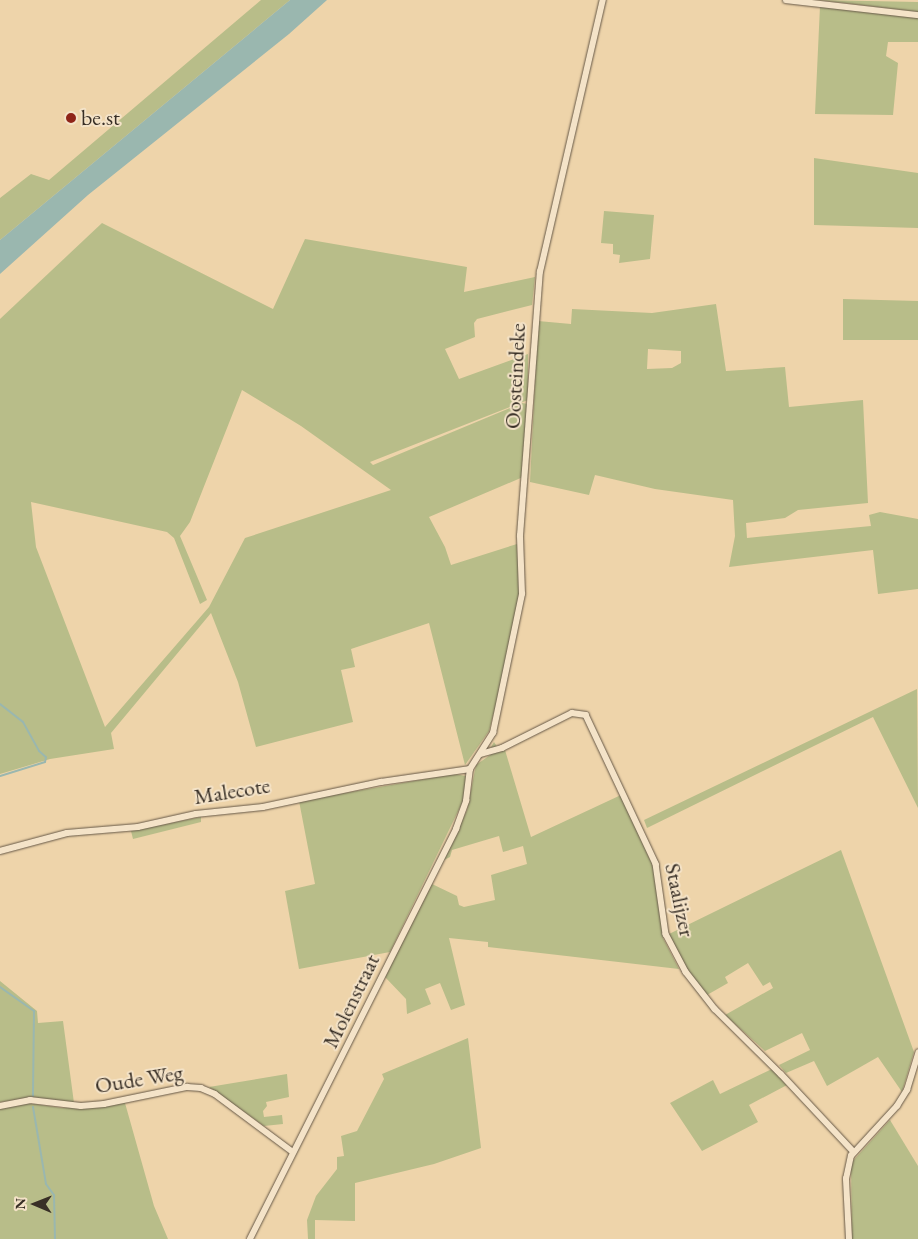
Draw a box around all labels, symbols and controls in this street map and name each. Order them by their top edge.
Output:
place label: be.st [81,105,120,131]
marker: be.st [65,112,77,124]
street label: Oosteindeke [499,322,531,430]
street label: Malecote [192,772,272,810]
street label: Staalijzer [659,861,701,939]
street label: Molenstraat [317,950,385,1052]
street label: Oude Weg [93,1059,185,1099]
north arrow [10,1179,60,1229]
text: N [11,1198,29,1210]

